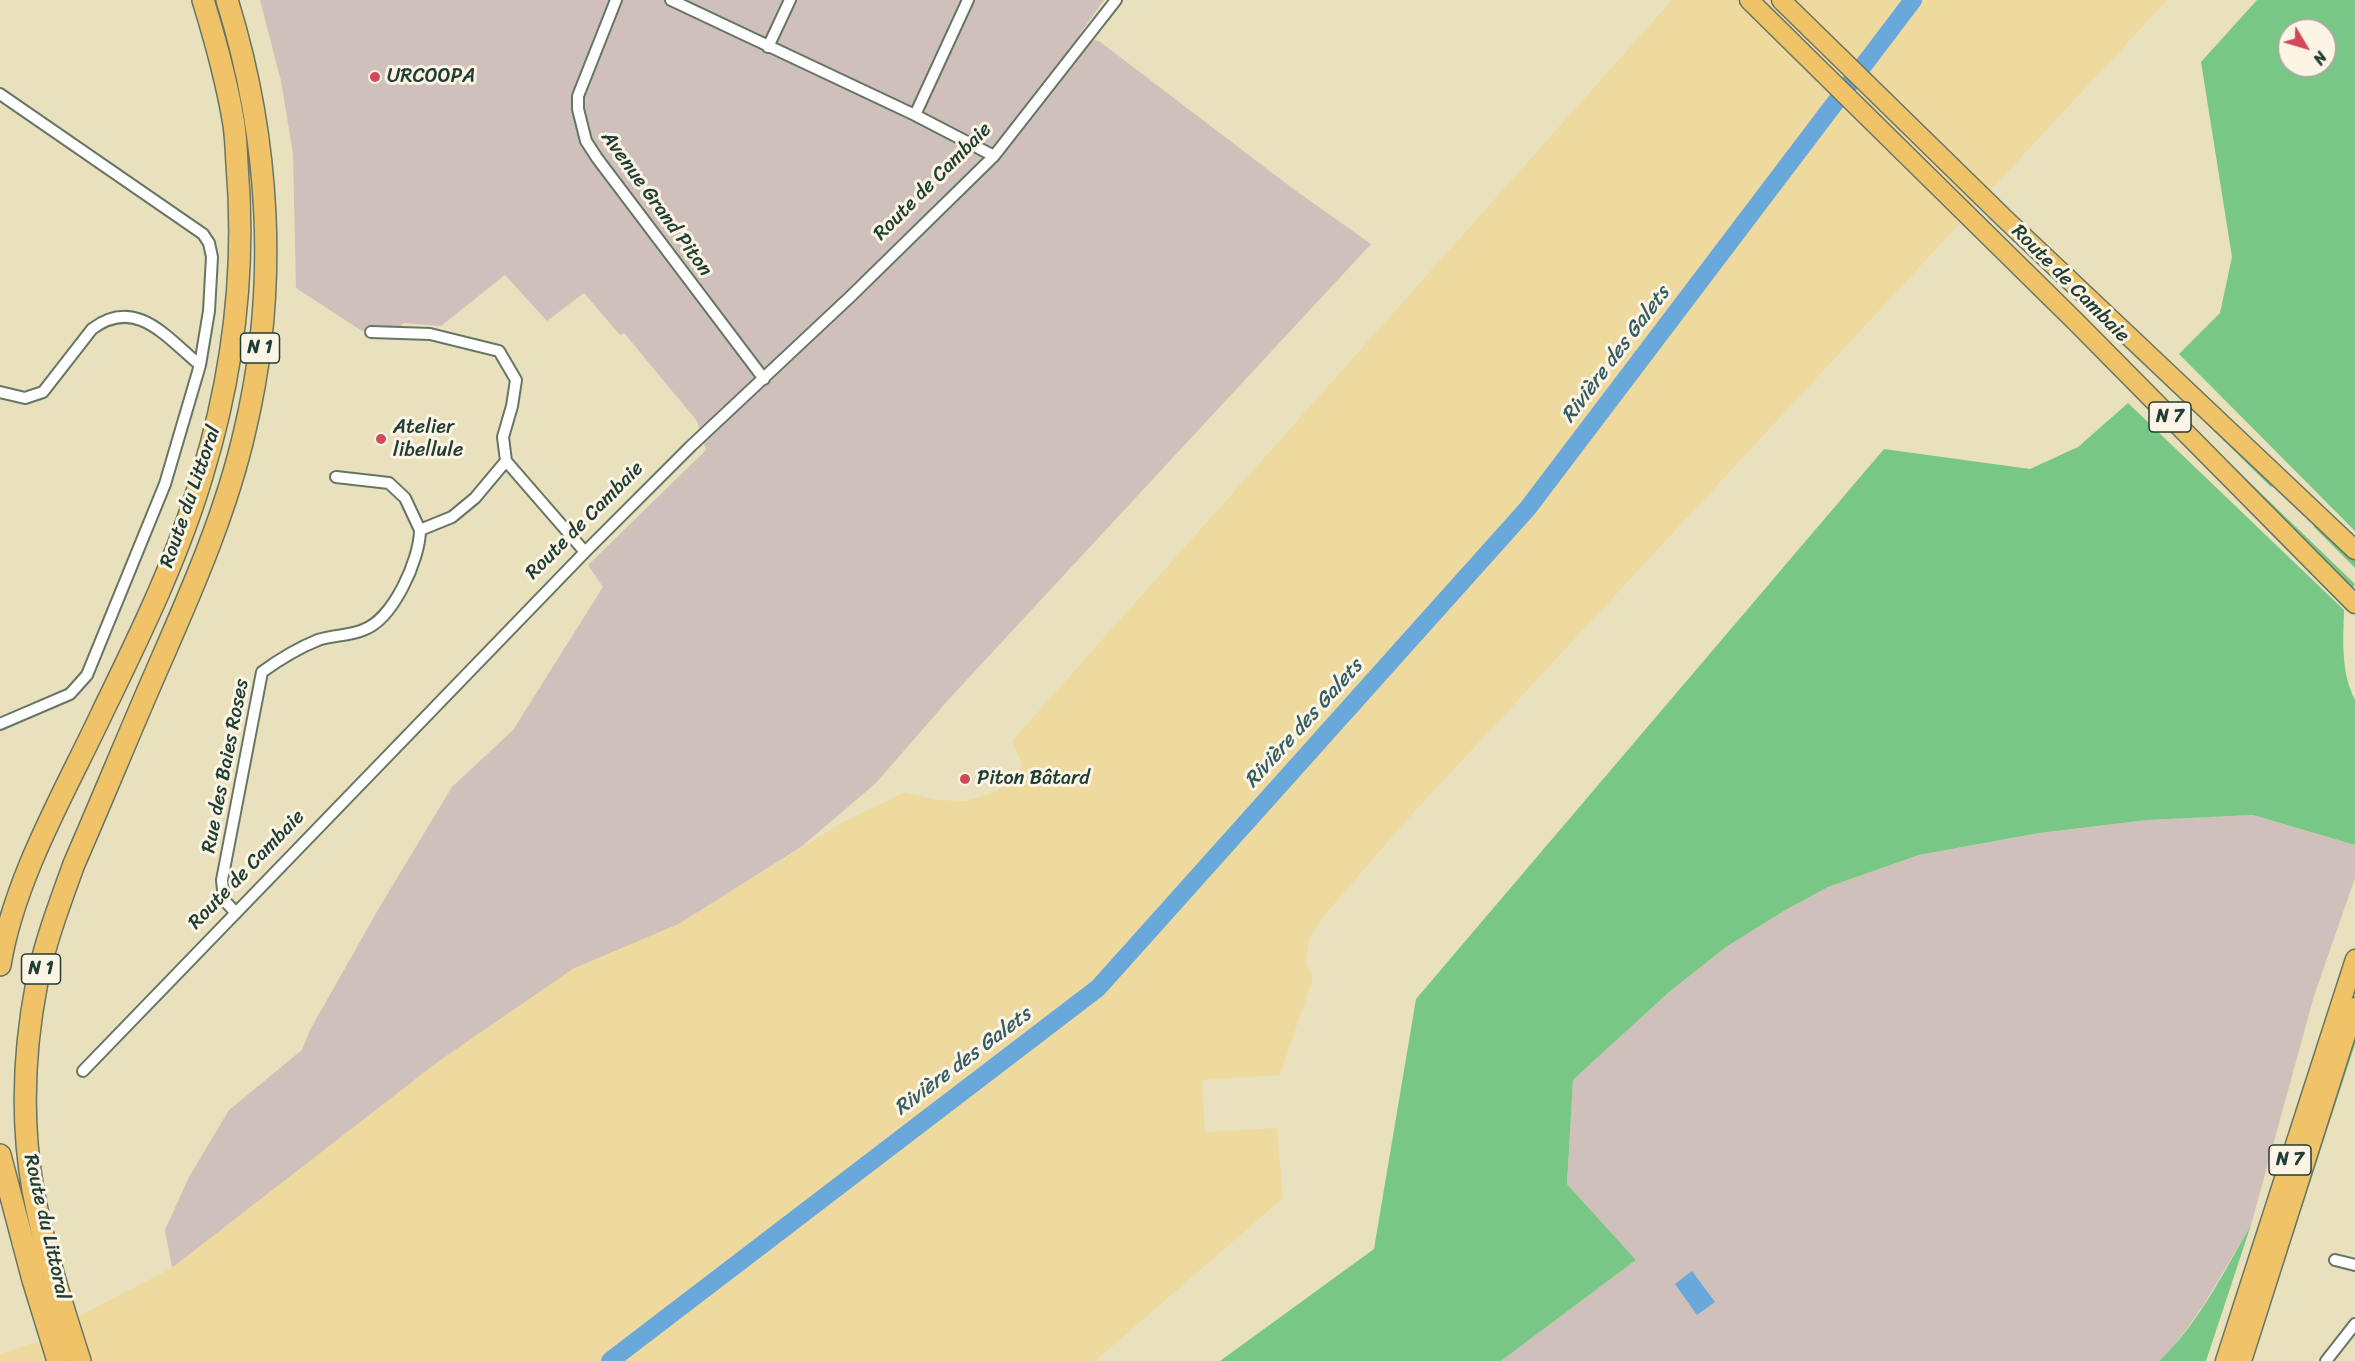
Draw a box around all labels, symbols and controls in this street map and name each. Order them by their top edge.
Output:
north arrow [2277,18,2337,78]
text: N [2305,45,2335,71]
place label: URCOOPA [387,65,475,89]
marker: URCOOPA [368,70,382,84]
street label: Route de Cambaie [869,118,997,246]
street label: Avenue Grand Piton [595,127,717,281]
street label: Route de Cambaie [2006,220,2134,348]
water label: Rivière des Galets [1557,282,1675,428]
road number: N 1 [240,333,280,363]
road number: N 7 [2149,402,2191,432]
place label: Atelier libellule [393,416,463,463]
street label: Route du Littoral [155,423,227,571]
marker: Atelier libellule [374,432,388,446]
street label: Route de Cambaie [521,457,649,585]
water label: Rivière des Galets [1240,655,1368,793]
street label: Rue des Baies Roses [197,677,255,855]
place label: Piton Bâtard [977,767,1090,791]
marker: Piton Bâtard [958,772,972,786]
street label: Route de Cambaie [184,805,310,935]
road number: N 1 [22,954,60,984]
water label: Rivière des Galets [890,1003,1036,1121]
road number: N 7 [2269,1145,2311,1175]
street label: Route du Littoral [18,1152,74,1302]

